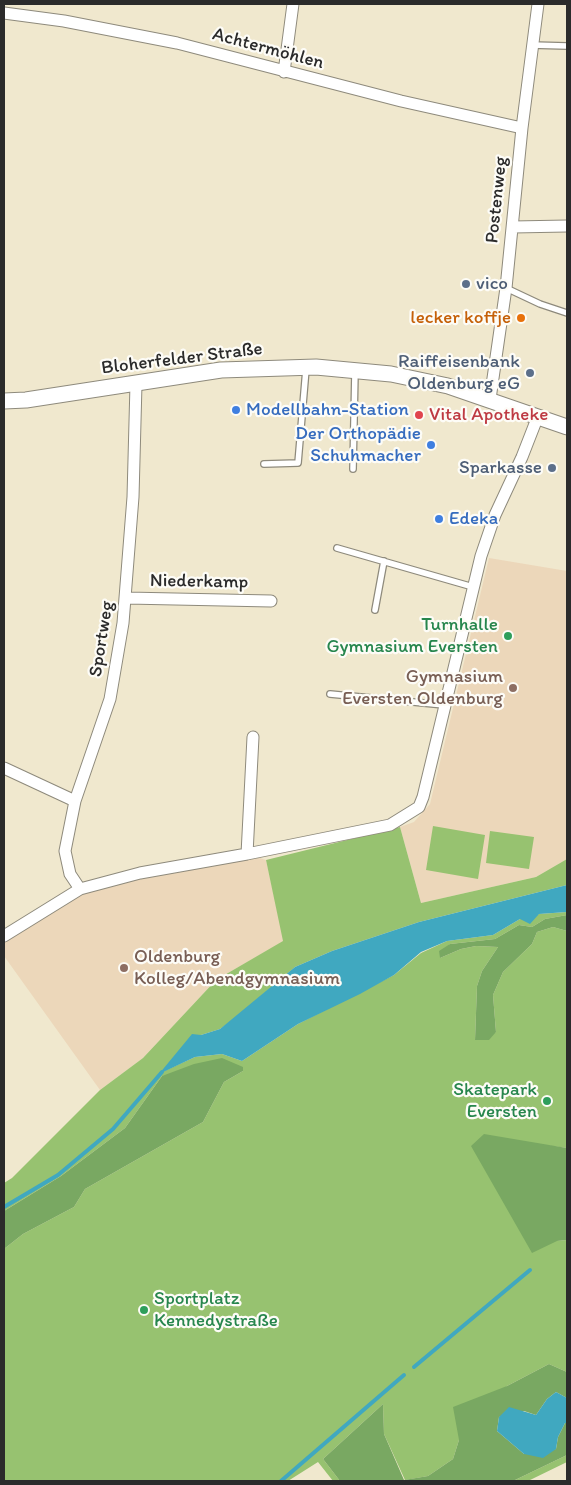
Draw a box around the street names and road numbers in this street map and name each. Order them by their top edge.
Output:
street label: Achtermöhlen [210,23,326,75]
street label: Postenweg [481,155,513,245]
street label: Bloherfelder Straße [100,338,264,380]
street label: Niederkamp [150,570,248,594]
street label: Sportweg [85,599,119,679]

